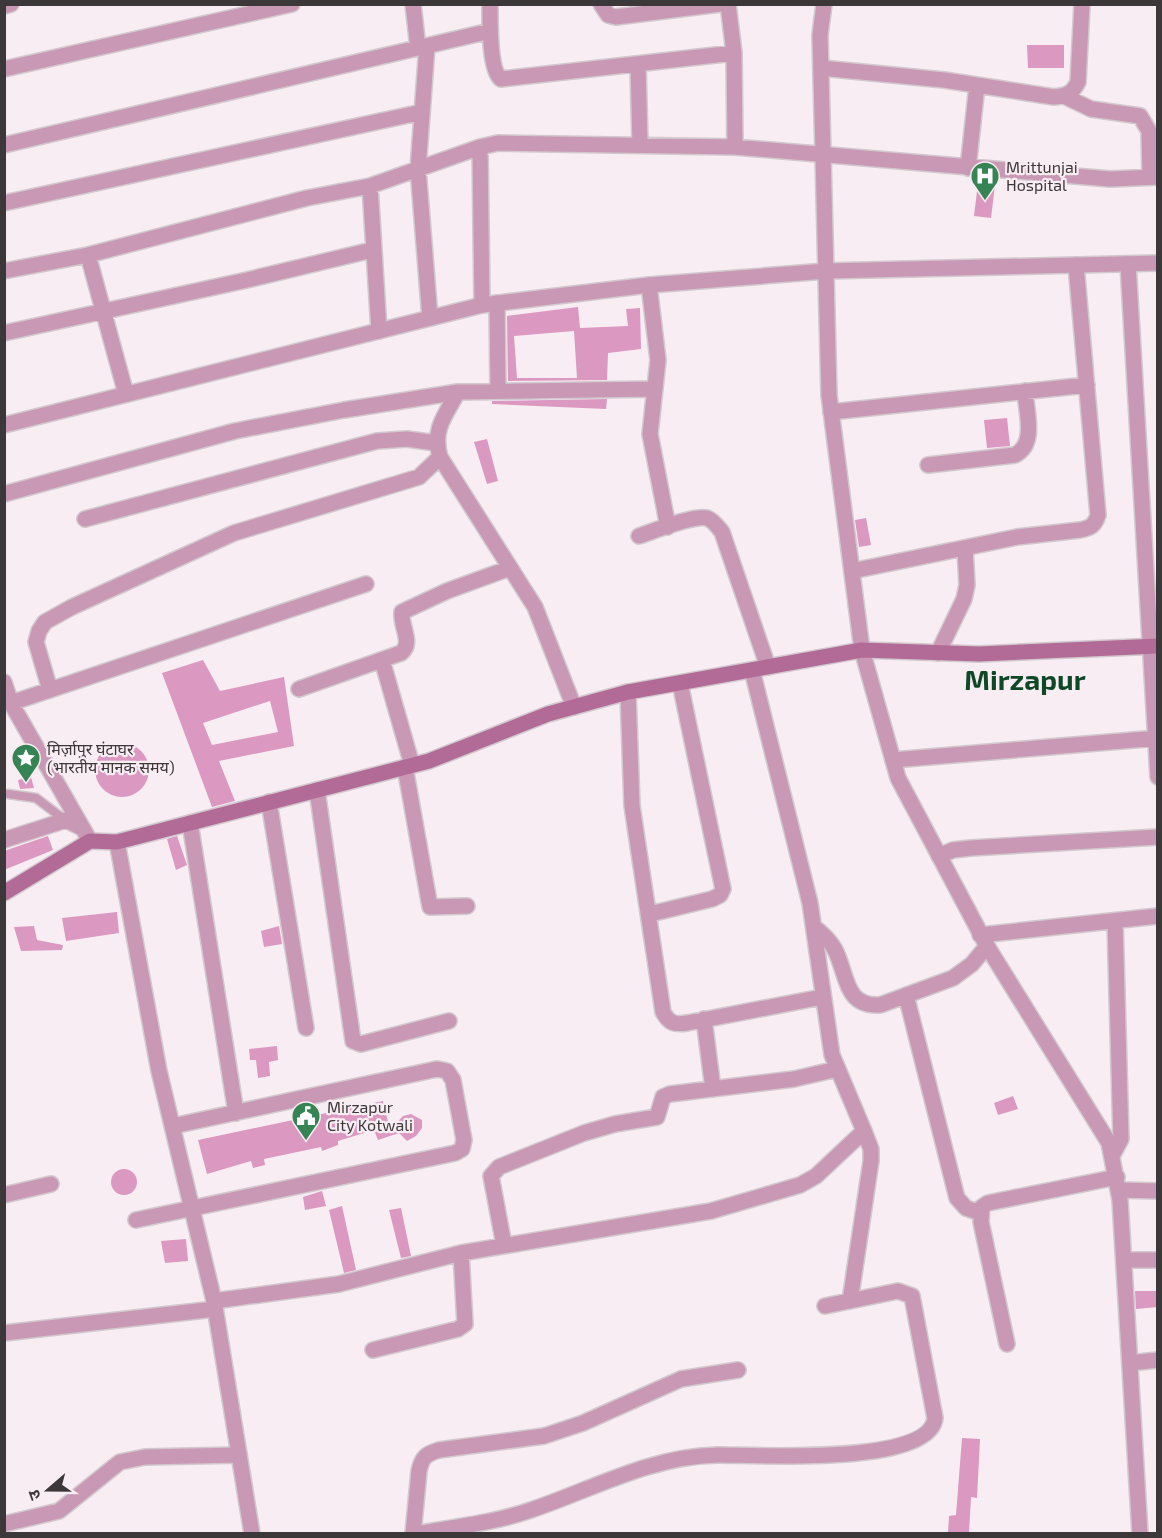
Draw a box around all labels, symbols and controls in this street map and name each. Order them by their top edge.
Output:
place label: Mrittunjai Hospital [1006,157,1078,194]
hospital icon: Mrittunjai Hospital [969,160,1001,202]
district label: Mirzapur [964,662,1086,696]
place label: मिर्ज़ापुर घंटाघर (भारतीय मानक समय) [47,739,175,776]
place icon: मिर्ज़ापुर घंटाघर (भारतीय मानक समय) [10,742,42,784]
place label: Mirzapur City Kotwali [327,1097,413,1134]
public building icon: Mirzapur City Kotwali [290,1100,322,1142]
north arrow [18,1460,78,1520]
text: उ [23,1487,44,1503]

